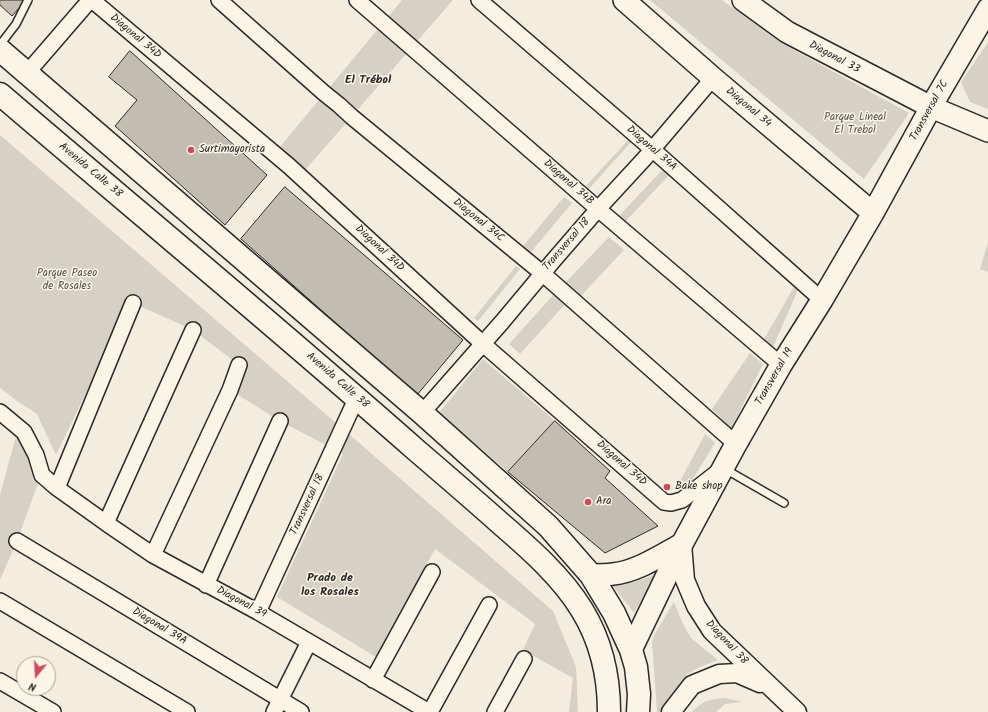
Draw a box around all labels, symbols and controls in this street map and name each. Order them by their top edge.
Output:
street label: Diagonal 34D [107,12,163,62]
street label: Diagonal 33 [806,39,862,77]
district label: El Trébol [345,74,391,88]
street label: Transversal 7C [908,78,952,144]
street label: Diagonal 34 [722,85,774,131]
park label: Parque Lineal El Trebol [824,111,886,137]
street label: Diagonal 34A [623,124,679,174]
street label: Avenida Calle 38 [55,140,125,202]
place label: Surtimayorista [199,143,265,157]
marker: Surtimayorista [186,145,196,155]
street label: Diagonal 34B [540,157,596,209]
street label: Diagonal 34C [450,196,506,246]
street label: Transversal 18 [541,216,593,274]
street label: Diagonal 34D [352,223,406,275]
park label: Parque Paseo de Rosales [37,267,97,293]
street label: Transversal 19 [753,346,797,408]
street label: Avenida Calle 38 [303,350,371,412]
street label: Diagonal 34D [593,438,649,490]
street label: Transversal 18 [288,473,328,537]
place label: Bake shop [675,480,723,494]
marker: Bake shop [662,482,672,492]
place label: Ara [596,495,611,509]
marker: Ara [583,497,593,507]
district label: Prado de los Rosales [301,572,359,600]
street label: Diagonal 39 [214,584,268,622]
street label: Diagonal 39A [129,605,189,649]
street label: Diagonal 38 [702,618,750,668]
north arrow [16,656,56,696]
text: N [27,677,39,696]

